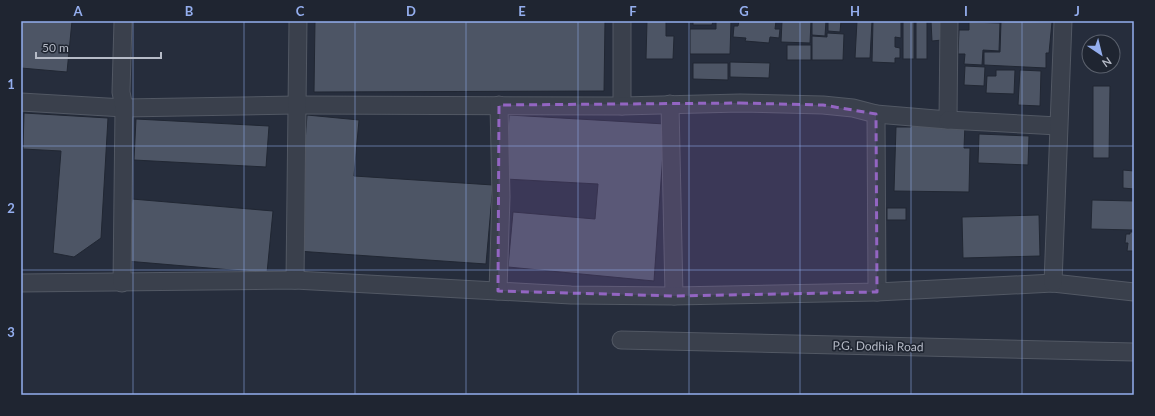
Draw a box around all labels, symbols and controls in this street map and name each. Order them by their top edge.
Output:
text: A [72,3,83,19]
text: B [185,3,194,19]
text: C [296,3,305,19]
text: D [406,3,416,19]
text: E [518,3,526,19]
text: F [629,3,637,19]
text: G [739,3,749,19]
text: H [850,3,860,19]
text: I [964,3,968,19]
text: J [1074,3,1080,19]
scale bar [36,34,161,60]
north arrow [1081,34,1121,74]
text: 50 m [42,40,69,55]
text: N [1100,55,1114,70]
text: 1 [7,76,15,92]
text: 2 [7,200,15,216]
text: 3 [7,324,15,340]
street label: P.G. Dodhia Road [832,338,924,354]

